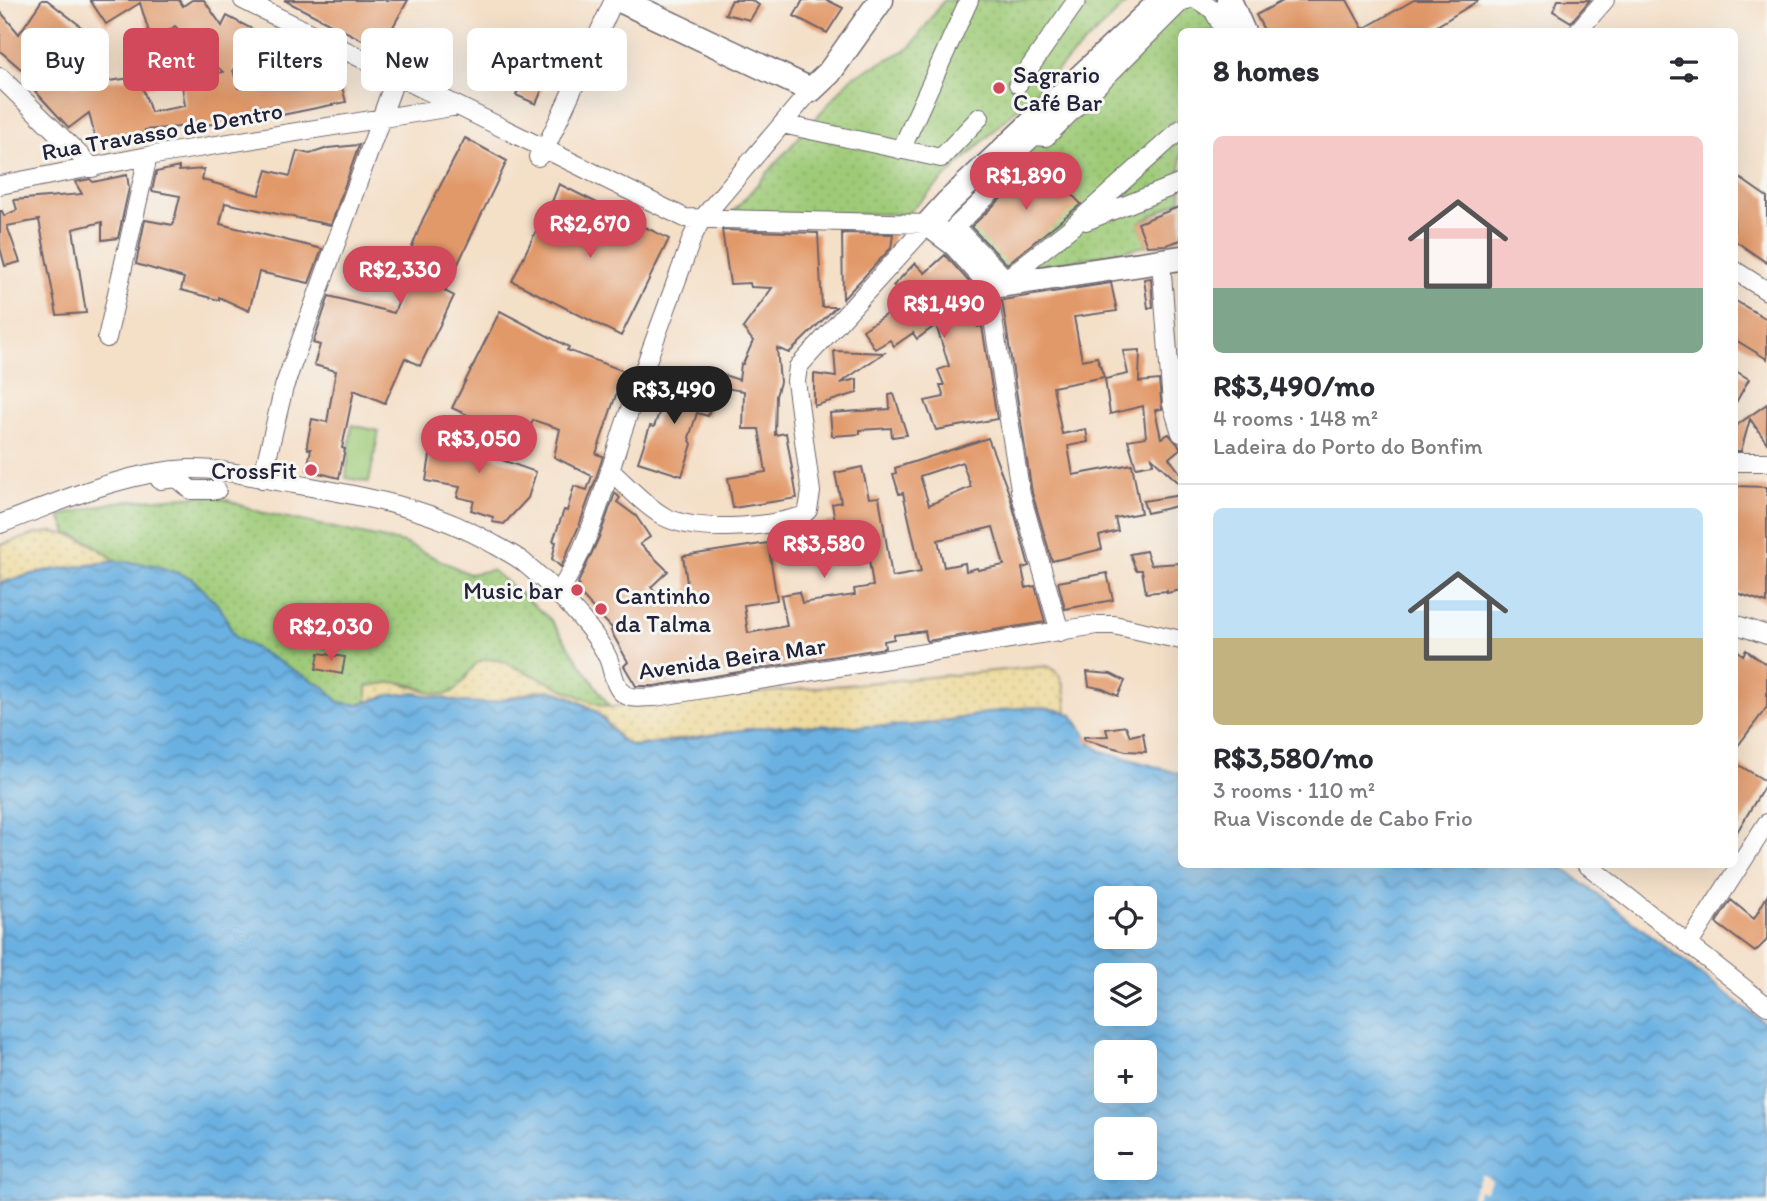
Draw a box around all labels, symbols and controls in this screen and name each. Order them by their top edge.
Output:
chip: Buy [21,28,109,91]
chip: Rent [123,28,219,91]
chip: Filters [233,28,347,91]
chip: New [361,28,453,91]
chip: Apartment [467,28,627,91]
icon: filters [1665,51,1703,89]
text: 8 homes [1213,52,1320,89]
place label: Sagrario Café Bar [1013,60,1102,117]
marker: Sagrario Café Bar [991,80,1007,96]
street label: Rua Travasso de Dentro [39,96,285,166]
pin: R$1,890 [961,152,1091,212]
text: R$1,890 [986,161,1066,189]
icon: home [1395,181,1521,307]
pin: R$2,670 [525,201,655,260]
text: R$2,670 [550,209,630,237]
pin: R$2,330 [335,246,465,306]
text: R$2,330 [359,255,441,283]
pin: R$1,490 [879,280,1009,340]
text: R$1,490 [903,289,985,317]
pin: R$3,490 [609,366,739,426]
text: R$3,490/mo [1213,367,1375,404]
text: R$3,490 [632,375,716,403]
text: 4 rooms · 148 m² [1213,404,1378,432]
pin: R$3,050 [414,416,544,475]
text: R$3,050 [437,424,521,452]
text: Ladeira do Porto do Bonfim [1213,432,1483,460]
place label: CrossFit [211,456,297,485]
marker: CrossFit [303,462,319,478]
pin: R$3,580 [759,520,889,580]
text: R$3,580 [783,529,865,557]
icon: home [1395,553,1521,679]
place label: Music bar [463,576,563,605]
place label: Cantinho da Talma [615,581,711,638]
marker: Music bar [569,582,585,598]
marker: Cantinho da Talma [593,601,609,617]
pin: R$2,030 [266,604,396,663]
text: R$2,030 [289,612,373,640]
street label: Avenida Beira Mar [636,631,828,685]
text: R$3,580/mo [1213,739,1374,776]
text: 3 rooms · 110 m² [1213,776,1375,804]
text: Rua Visconde de Cabo Frio [1213,804,1473,832]
map controls [1094,886,1157,1180]
button: locate [1094,886,1157,949]
button: layers [1094,963,1157,1026]
button: + [1094,1040,1157,1103]
button: − [1094,1117,1157,1180]

